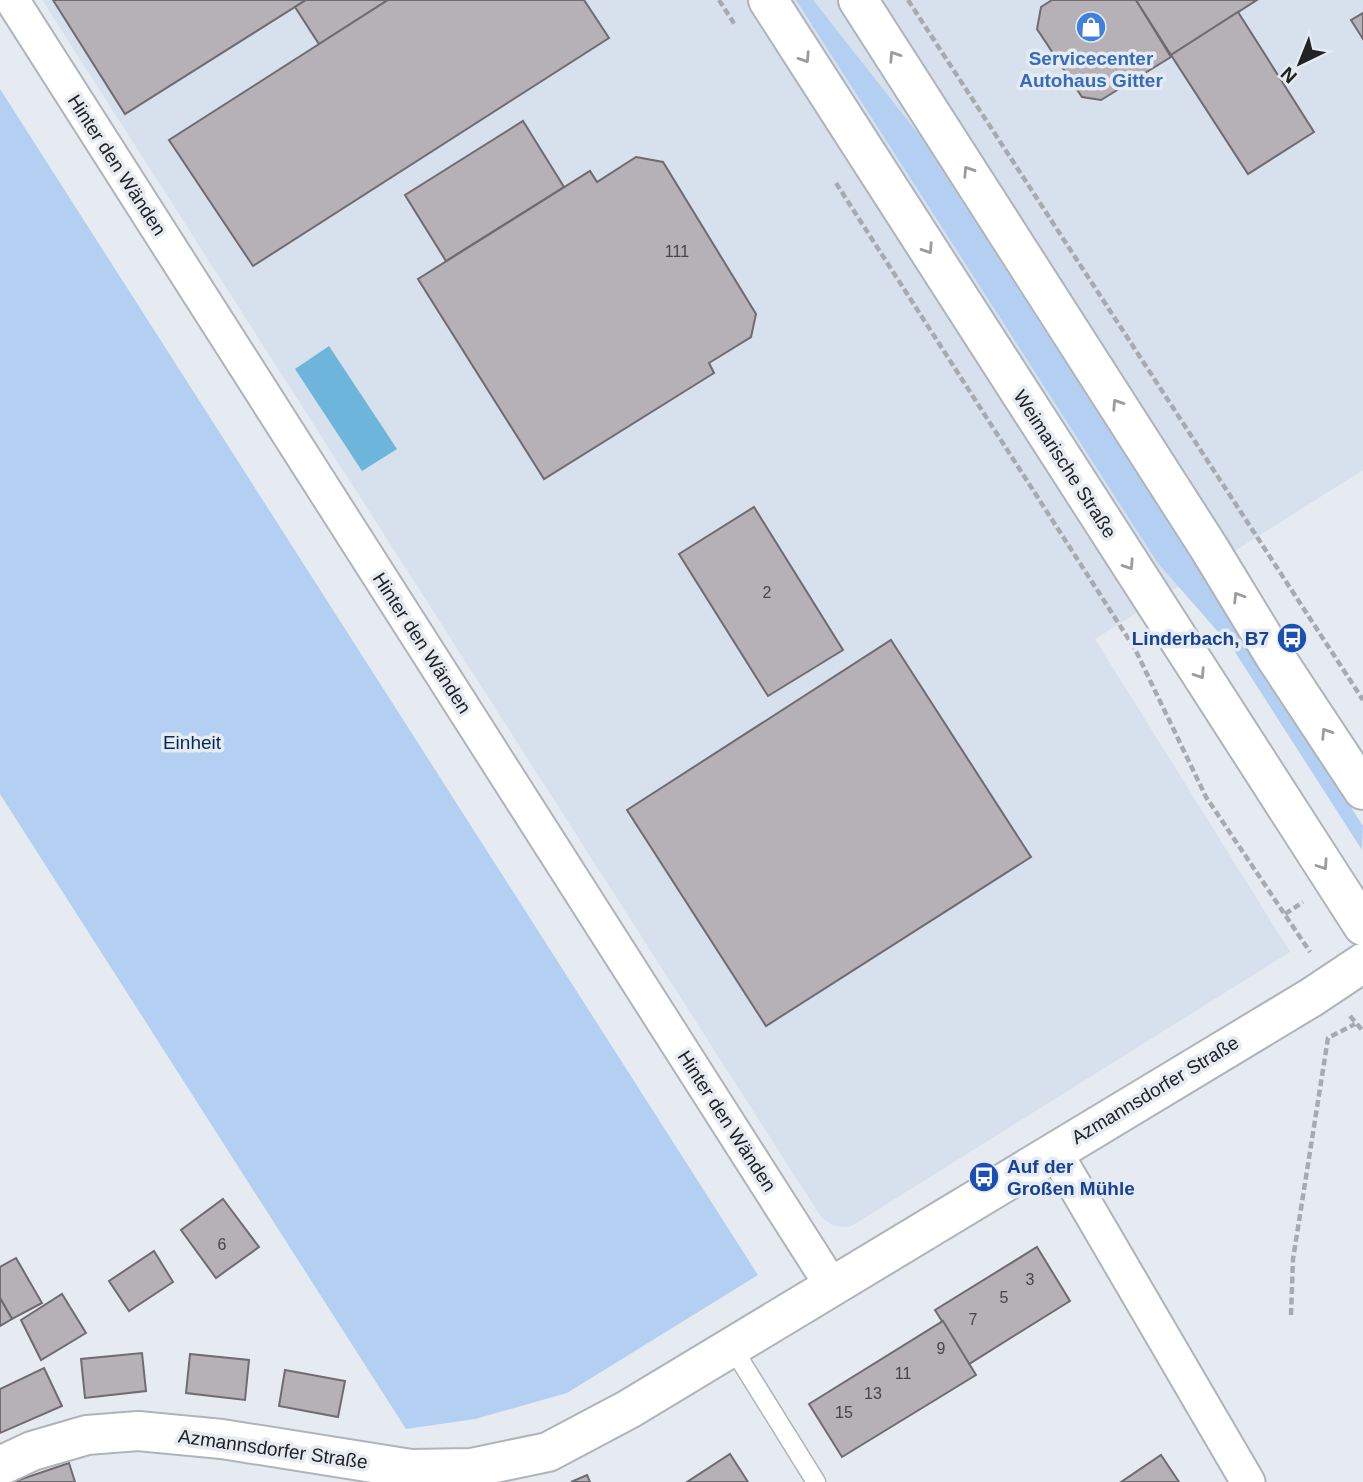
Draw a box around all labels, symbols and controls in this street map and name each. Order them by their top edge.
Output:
shop icon: Servicecenter Autohaus Gitter [1074,10,1108,44]
north arrow [1265,28,1335,98]
place label: Servicecenter Autohaus Gitter [1019,48,1163,91]
one-way arrow [797,50,810,63]
one-way arrow [889,50,902,63]
text: N [1277,63,1301,87]
street label: Hinter den Wänden [64,91,170,239]
one-way arrow [963,166,976,179]
one-way arrow [919,241,932,254]
house number: 111 [665,243,689,260]
street label: Weimarische Straße [1009,386,1121,542]
one-way arrow [1112,399,1125,412]
one-way arrow [1121,557,1134,570]
street label: Hinter den Wänden [369,569,475,717]
house number: 2 [763,584,772,601]
one-way arrow [1234,591,1247,604]
bus stop icon: Linderbach, B7 [1275,621,1309,655]
place label: Linderbach, B7 [1132,628,1269,649]
one-way arrow [1191,666,1204,679]
one-way arrow [1321,728,1334,741]
park label: Einheit [163,732,222,753]
one-way arrow [1315,857,1328,870]
street label: Azmannsdorfer Straße [1068,1032,1242,1148]
street label: Hinter den Wänden [674,1047,780,1195]
place label: Auf der Großen Mühle [1007,1156,1135,1199]
bus stop icon: Auf der Großen Mühle [967,1160,1001,1194]
house number: 6 [218,1236,227,1253]
house number: 3 [1026,1271,1035,1288]
house number: 5 [1000,1289,1009,1306]
house number: 7 [969,1311,978,1328]
house number: 9 [937,1340,946,1357]
house number: 11 [895,1365,911,1382]
house number: 13 [864,1385,882,1402]
house number: 15 [835,1404,853,1421]
street label: Azmannsdorfer Straße [177,1425,369,1473]

